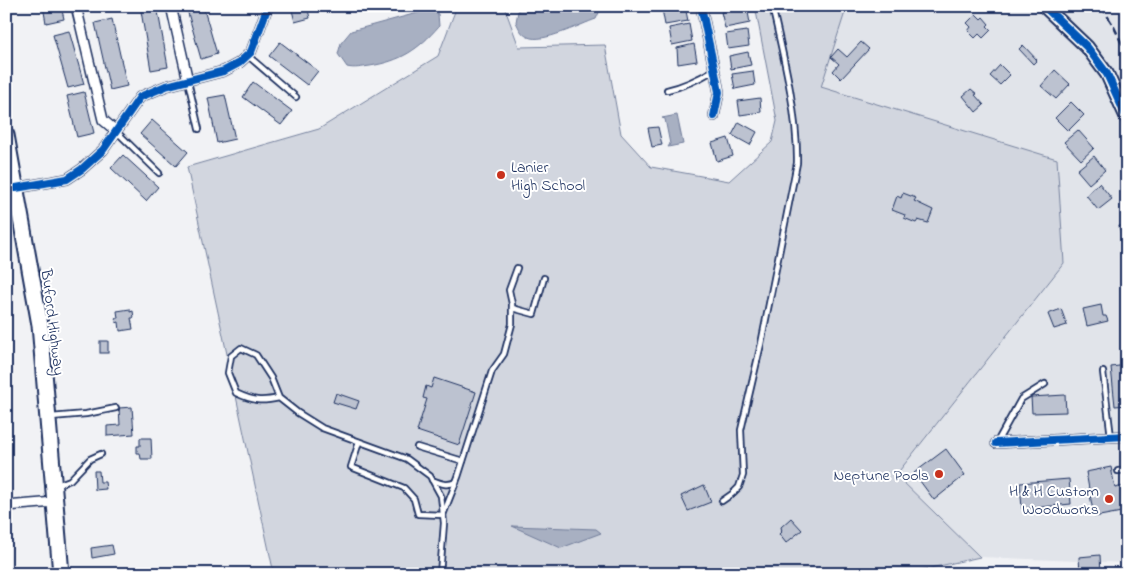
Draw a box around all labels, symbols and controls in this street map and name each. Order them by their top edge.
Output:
place label: Lanier High School [511,156,585,198]
marker: Lanier High School [495,169,507,181]
street label: Buford Highway [33,267,70,377]
place label: Neptune Pools [833,464,929,488]
marker: Neptune Pools [933,468,945,480]
place label: H & H Custom Woodworks [1009,480,1099,522]
marker: H & H Custom Woodworks [1103,493,1115,505]

